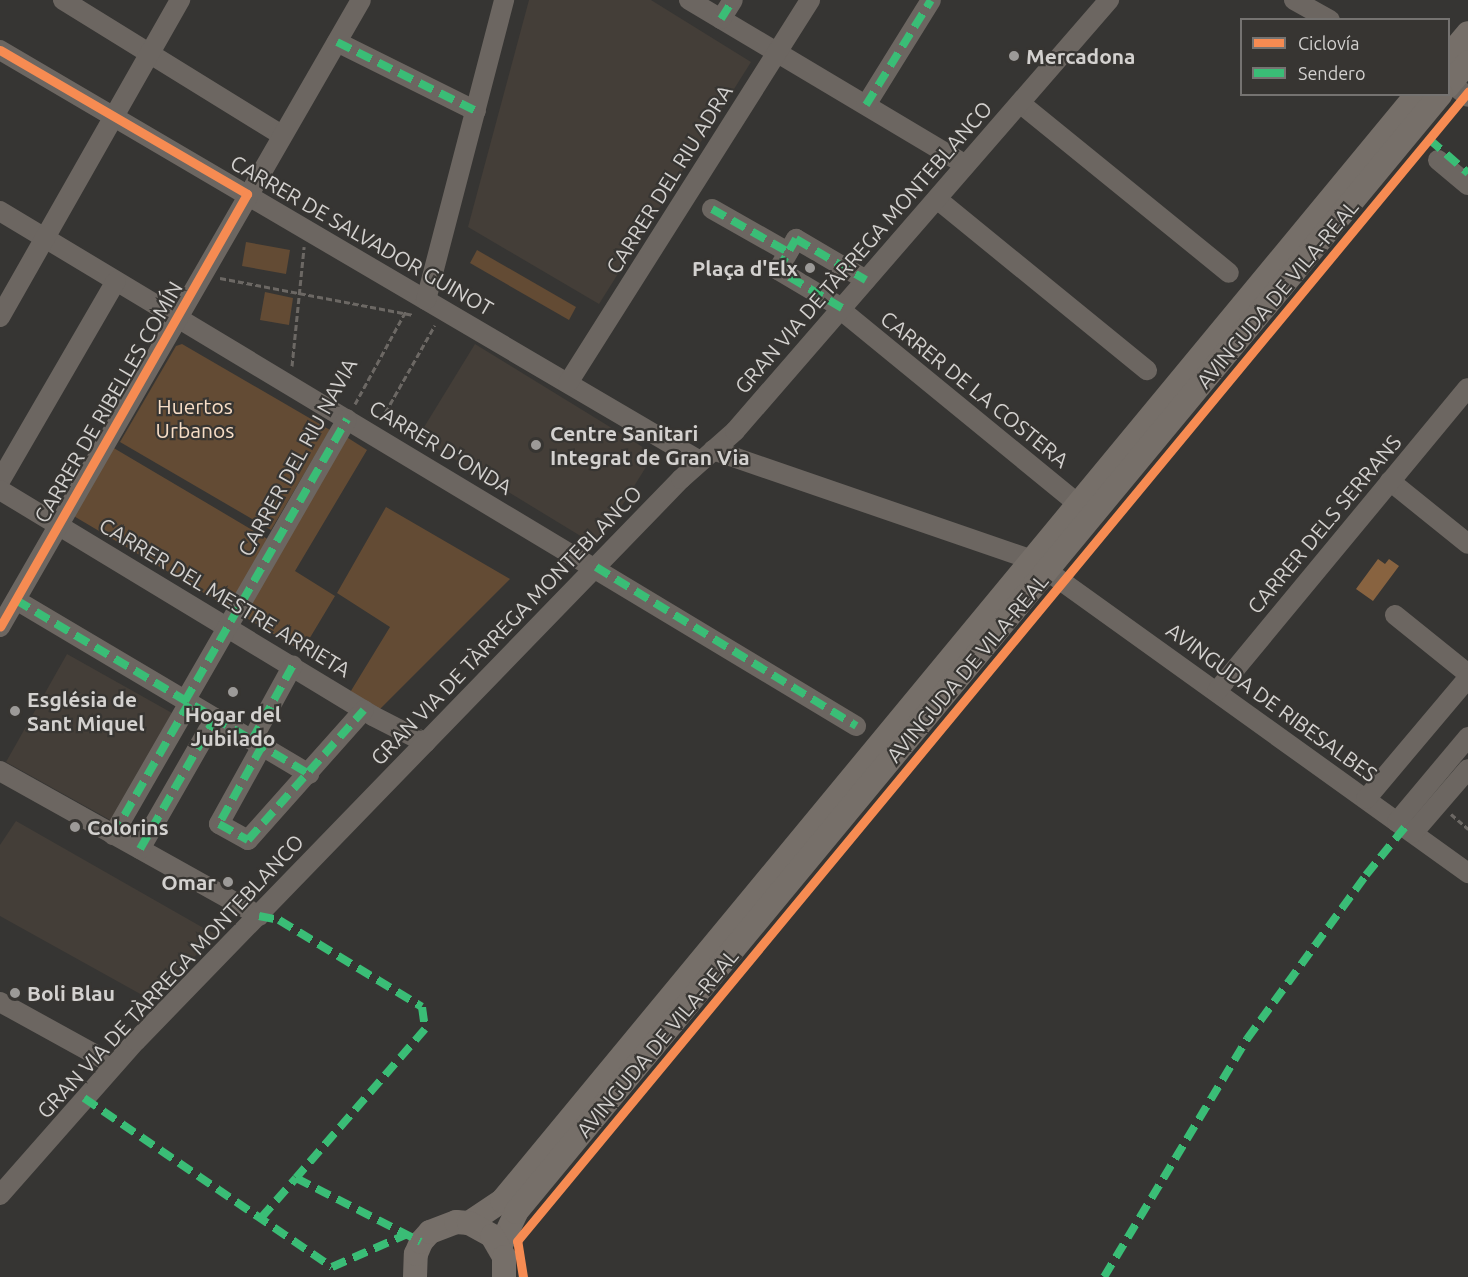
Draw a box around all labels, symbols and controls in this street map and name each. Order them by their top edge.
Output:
legend [1240,18,1450,96]
text: Ciclovía [1298,33,1359,53]
place label: Mercadona [1026,43,1135,69]
marker: Mercadona [1007,49,1021,63]
text: Sendero [1298,63,1365,83]
street label: CARRER DEL RIU ADRA [600,80,738,278]
street label: GRAN VIA DE TÀRREGA MONTEBLANCO [729,96,997,398]
street label: CARRER DE SALVADOR GUINOT [226,149,498,321]
street label: AVINGUDA DE VILA-REAL [1191,195,1363,393]
place label: Plaça d'Elx [692,255,798,281]
marker: Plaça d'Elx [803,261,817,275]
street label: CARRER DE RIBELLES COMÍN [28,277,188,527]
street label: CARRER DE LA COSTERA [876,305,1074,473]
street label: CARRER DEL RIU NAVIA [232,354,362,560]
park label: Huertos Urbanos [156,393,234,443]
street label: CARRER D'ONDA [365,395,517,499]
place label: Centre Sanitari Integrat de Gran Via [550,420,750,470]
street label: CARRER DELS SERRANS [1242,430,1406,618]
marker: Centre Sanitari Integrat de Gran Via [527,436,545,454]
street label: GRAN VIA DE TÀRREGA MONTEBLANCO [365,480,647,770]
street label: CARRER DEL MESTRE ARRIETA [95,512,355,682]
street label: AVINGUDA DE VILA-REAL [881,569,1053,767]
street label: AVINGUDA DE RIBESALBES [1162,617,1382,787]
marker: Hogar del Jubilado [226,685,240,699]
place label: Església de Sant Miquel [27,686,145,736]
place label: Hogar del Jubilado [185,701,281,751]
marker: Església de Sant Miquel [8,704,22,718]
place label: Colorins [87,814,169,840]
marker: Colorins [68,820,82,834]
street label: GRAN VIA DE TÀRREGA MONTEBLANCO [32,829,308,1123]
place label: Omar [161,869,216,895]
marker: Omar [221,875,235,889]
street label: AVINGUDA DE VILA-REAL [571,944,743,1142]
place label: Boli Blau [27,980,115,1006]
marker: Boli Blau [8,986,22,1000]

